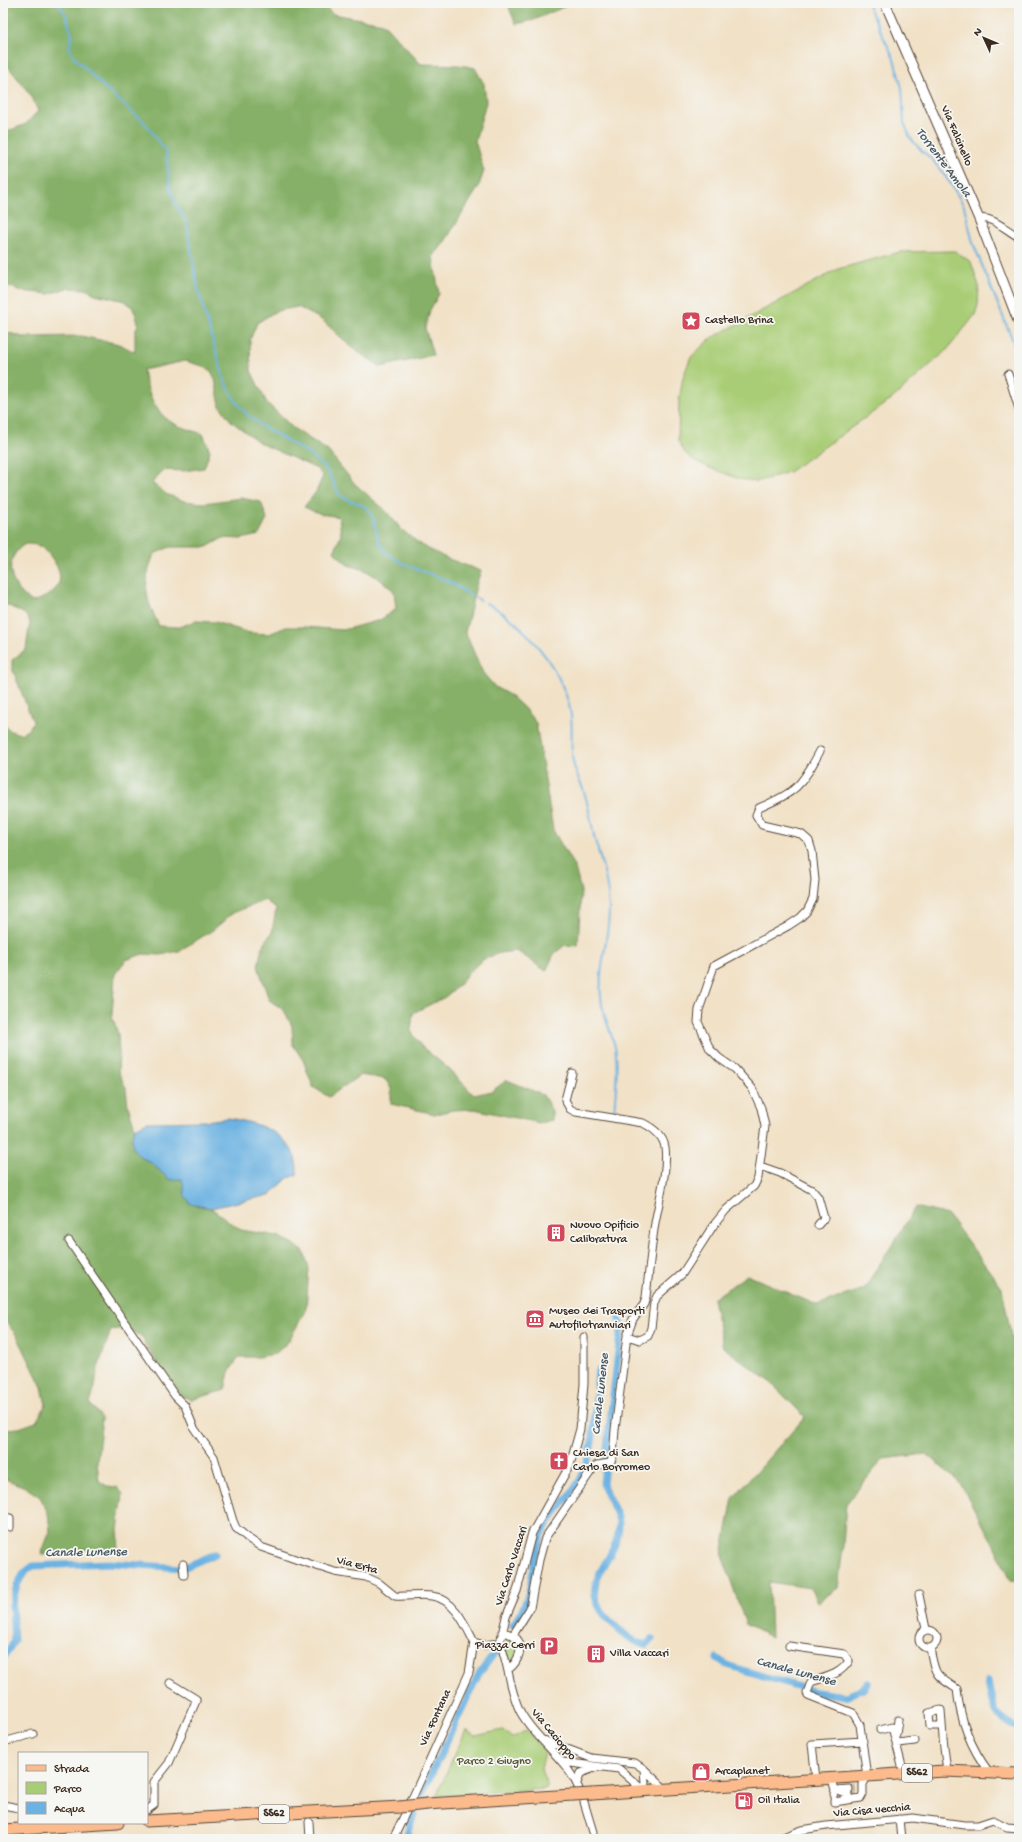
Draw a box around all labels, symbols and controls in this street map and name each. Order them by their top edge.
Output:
north arrow [964,18,1004,58]
text: N [971,26,985,39]
street label: Via Falcinello [937,103,975,168]
water label: Torrente Amola [912,125,974,201]
place icon: Castello Brina [680,310,702,332]
place label: Castello Brina [705,314,774,328]
place label: Nuovo Opificio Calibratura [570,1219,639,1247]
building icon: Nuovo Opificio Calibratura [545,1222,567,1244]
place label: Museo dei Trasporti Autofilotranviari [549,1305,646,1333]
museum icon: Museo dei Trasporti Autofilotranviari [524,1308,546,1330]
water label: Canale Lunense [589,1351,613,1435]
place label: Chiesa di San Carlo Borromeo [573,1447,650,1475]
church icon: Chiesa di San Carlo Borromeo [548,1450,570,1472]
street label: Via Carlo Vaccari [492,1524,532,1609]
water label: Canale Lunense [45,1545,128,1561]
street label: Via Erta [334,1554,379,1578]
parking icon: Piazza Cerri [538,1635,560,1657]
place label: Piazza Cerri [474,1639,535,1653]
building icon: Villa Vaccari [585,1643,607,1665]
place label: Villa Vaccari [609,1647,669,1661]
water label: Canale Lunense [755,1654,839,1690]
street label: Via Fontana [416,1687,455,1749]
street label: Via Cacioppo [527,1706,579,1764]
legend [18,1752,148,1824]
park label: Parco 2 Giugno [456,1755,531,1769]
shop icon: Arcaplanet [690,1761,712,1783]
text: Strada [54,1763,89,1777]
road number: SS62 [902,1764,932,1782]
place label: Arcaplanet [715,1765,770,1779]
text: Parco [53,1783,82,1797]
fuel station icon: Oil Italia [733,1790,755,1812]
place label: Oil Italia [758,1794,800,1808]
street label: Via Cisa vecchia [832,1801,911,1821]
text: Acqua [54,1803,85,1817]
road number: SS62 [259,1805,289,1823]

